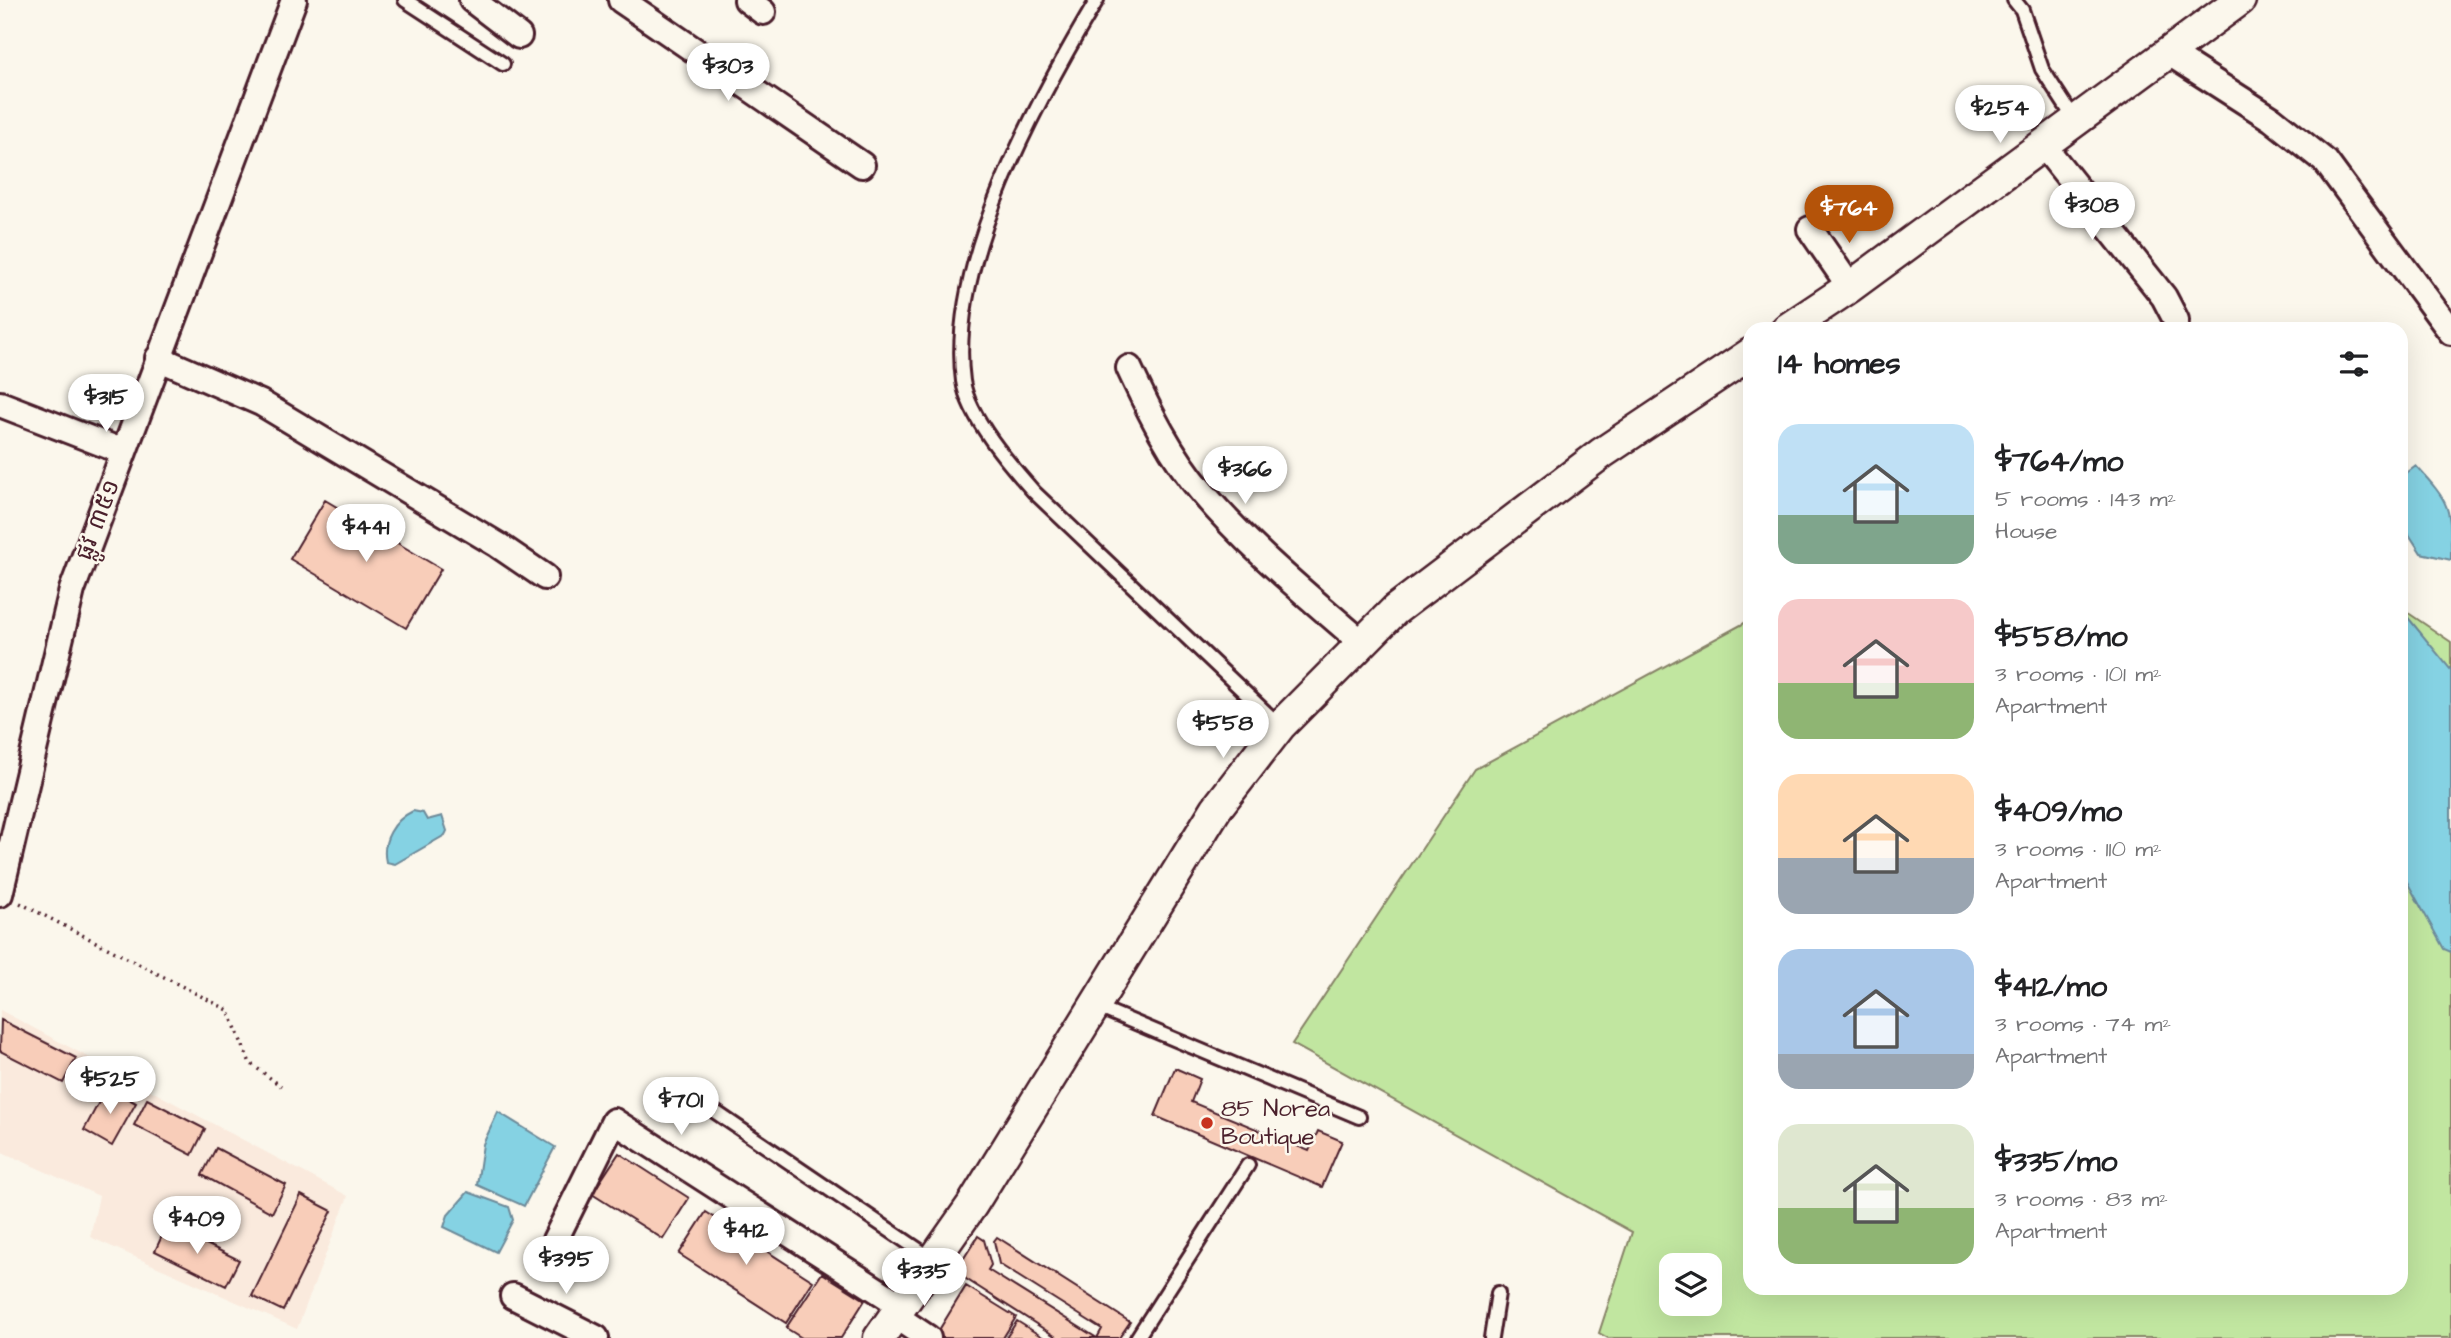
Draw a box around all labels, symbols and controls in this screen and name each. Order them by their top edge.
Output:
pin: $303 [687,43,769,103]
text: $303 [703,50,753,82]
pin: $254 [1959,86,2041,145]
text: $254 [1971,92,2029,124]
pin: $308 [2051,182,2133,242]
pin: $764 [1808,186,1890,245]
text: $308 [2065,189,2119,221]
text: $764 [1820,192,1878,224]
text: 14 homes [1778,343,1901,385]
icon: filters [2335,345,2373,383]
pin: $315 [65,374,147,434]
text: $315 [84,381,128,413]
text: $764/mo [1995,441,2123,483]
pin: $366 [1204,447,1286,506]
icon: home [1834,452,1918,536]
text: $366 [1218,453,1272,485]
street label: ផ្លូវ ៣៥១ [67,475,133,567]
text: 5 rooms · 143 m² [1995,483,2176,515]
pin: $441 [325,504,407,564]
text: $441 [342,511,390,543]
text: House [1995,515,2058,547]
text: $558/mo [1995,616,2128,658]
icon: home [1834,627,1918,711]
text: 3 rooms · 101 m² [1995,658,2162,690]
text: Apartment [1995,690,2107,722]
pin: $558 [1182,700,1264,760]
text: $558 [1193,707,1253,739]
text: $409/mo [1995,791,2122,833]
icon: home [1834,802,1918,886]
text: 3 rooms · 110 m² [1995,833,2162,865]
text: Apartment [1995,865,2107,897]
text: $412/mo [1995,966,2107,1008]
icon: home [1834,977,1918,1061]
text: 3 rooms · 74 m² [1995,1008,2171,1040]
text: Apartment [1995,1040,2107,1072]
pin: $525 [69,1056,151,1116]
text: $525 [81,1063,139,1095]
pin: $701 [640,1078,722,1137]
text: $701 [659,1084,703,1116]
place label: 85 Norea Boutique [1221,1092,1330,1154]
marker: 85 Norea Boutique [1199,1115,1215,1131]
text: $335/mo [1995,1141,2117,1183]
icon: home [1834,1152,1918,1236]
text: 3 rooms · 83 m² [1995,1183,2168,1215]
pin: $409 [156,1196,238,1256]
text: $409 [169,1203,225,1235]
pin: $412 [705,1208,787,1267]
text: $412 [724,1214,768,1246]
text: Apartment [1995,1215,2107,1247]
pin: $395 [525,1236,607,1296]
text: $395 [539,1243,593,1275]
pin: $335 [883,1248,965,1308]
map controls [1659,1253,1722,1316]
button: layers [1659,1253,1722,1316]
text: $335 [898,1255,950,1287]

